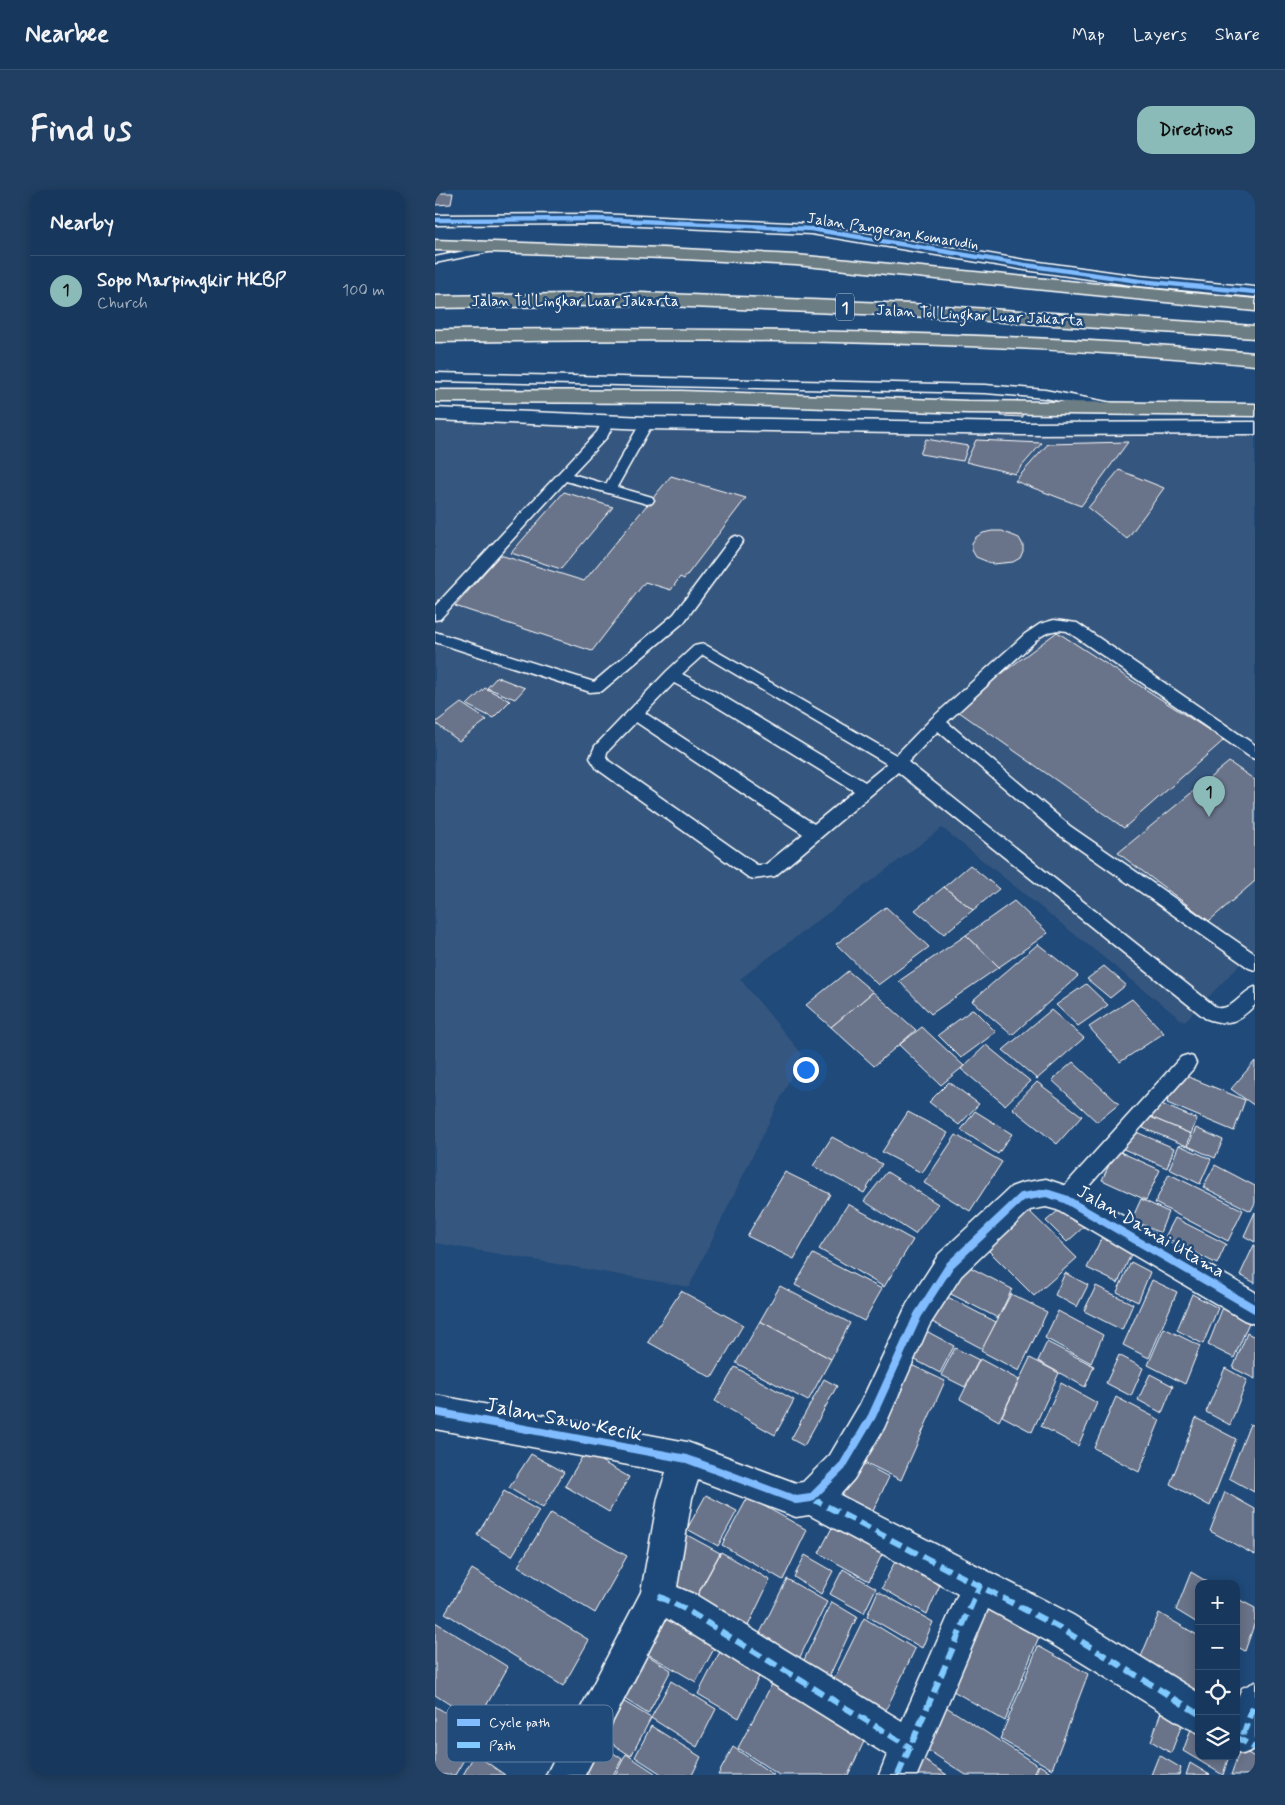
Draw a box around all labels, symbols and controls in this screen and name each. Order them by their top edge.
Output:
text: Nearbee [25,19,109,50]
text: Map [1072,23,1105,47]
text: Layers [1133,23,1187,47]
text: Share [1215,23,1260,47]
button: Directions [1137,106,1255,154]
text: Find us [30,107,132,153]
text: Nearby [50,209,114,237]
street label: Jalan Pangeran Komarudin [805,209,980,256]
text: Sopo Marpingkir HKBP [97,268,286,293]
text: 1 [62,280,70,301]
text: 100 m [342,280,385,301]
street label: Jalan Tol Lingkar Luar Jakarta [471,292,679,313]
text: Church [97,293,148,314]
road number: 1 [836,294,854,320]
street label: Jalan Tol Lingkar Luar Jakarta [876,301,1084,332]
pin: 1 [1193,776,1225,817]
your location [793,1057,819,1083]
street label: Jalan Damai Utama [1072,1180,1229,1284]
street label: Jalan Sawo Kecik [483,1391,645,1449]
map controls [1195,1580,1240,1760]
button: + [1195,1580,1240,1625]
button: − [1195,1625,1240,1670]
button: locate [1195,1670,1240,1715]
legend [447,1705,613,1762]
text: Cycle path [489,1714,550,1732]
button: layers [1195,1715,1240,1760]
text: Path [489,1737,516,1755]

